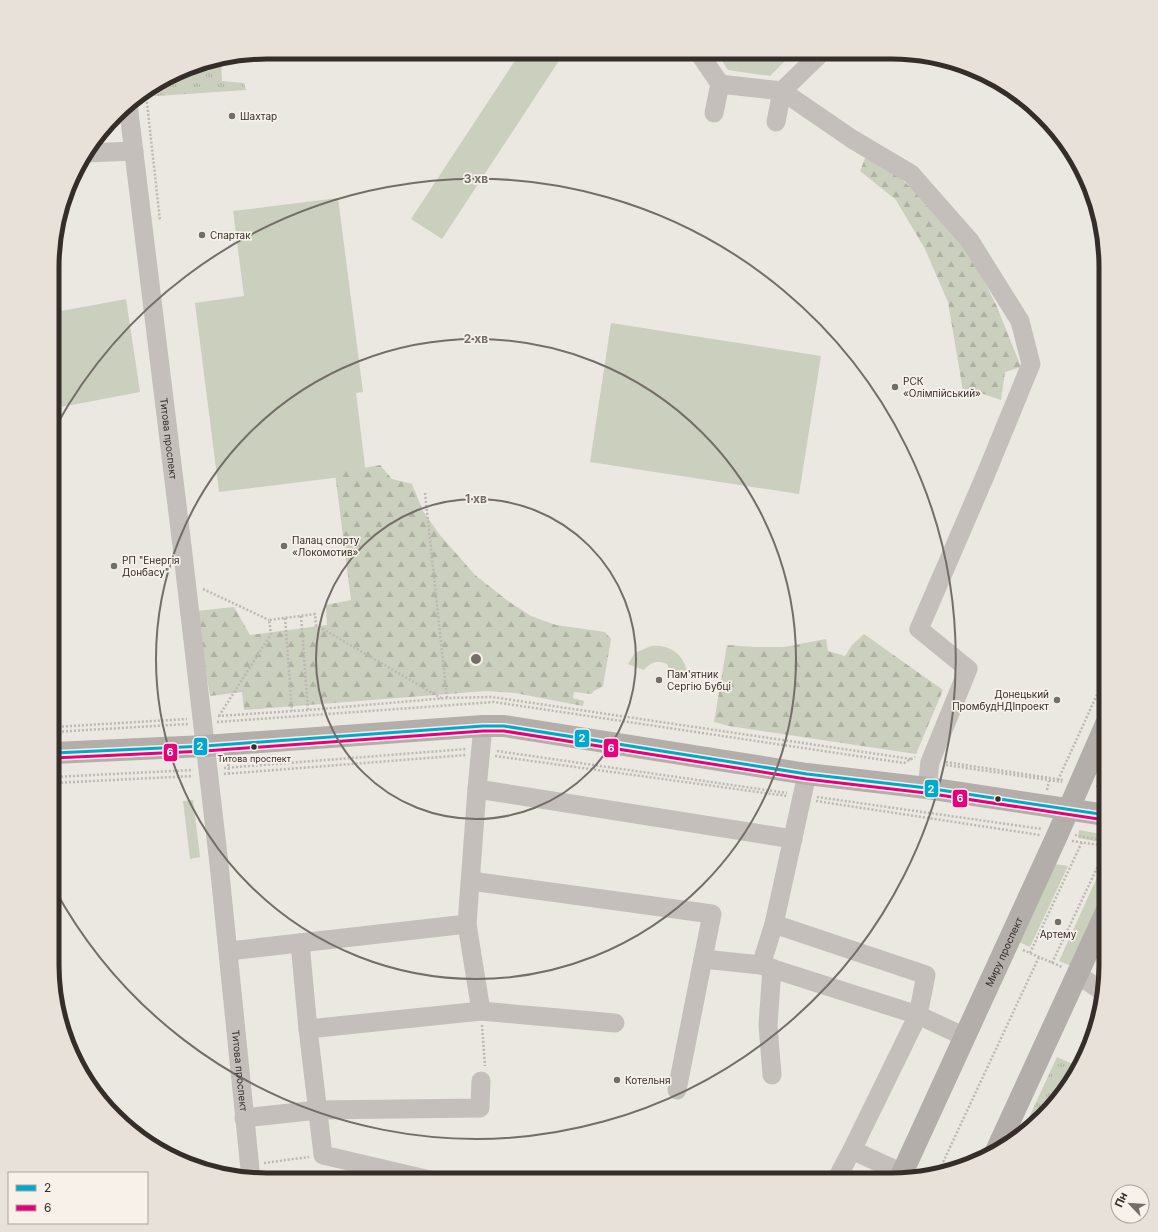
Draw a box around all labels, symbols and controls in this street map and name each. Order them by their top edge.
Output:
place label: Шахтар [240,110,277,122]
marker: Шахтар [227,111,237,121]
text: 3 хв [464,171,488,186]
place label: Спартак [210,229,251,241]
marker: Спартак [197,230,207,240]
text: 2 хв [464,331,488,346]
place label: РСК «Олімпійський» [903,375,981,399]
marker: РСК «Олімпійський» [890,382,900,392]
street label: Титова проспект [158,397,180,480]
text: 1 хв [465,491,487,506]
place label: Палац спорту «Локомотив» [292,534,360,558]
marker: Палац спорту «Локомотив» [279,541,289,551]
place label: РП "Енергія Донбасу" [122,554,180,578]
marker: РП "Енергія Донбасу" [109,561,119,571]
centre of rings [469,652,483,666]
place label: Пам'ятник Сергію Бубці [667,668,731,692]
marker: Пам'ятник Сергію Бубці [654,675,664,685]
place label: Донецький ПромбудНДІпроект [952,688,1049,712]
marker: Донецький ПромбудНДІпроект [1052,695,1062,705]
line badge: 2 [574,729,590,748]
text: 2 [579,731,586,745]
line badge: 2 [193,737,208,756]
line badge: 6 [603,738,619,758]
text: 2 [197,739,204,753]
text: 6 [607,741,615,755]
marker: Титова проспект [249,742,259,752]
line badge: 6 [163,743,178,762]
text: 6 [166,745,174,759]
place label: Титова проспект [217,753,292,764]
line badge: 2 [924,779,939,798]
text: 2 [928,782,935,796]
line badge: 6 [952,789,968,808]
text: 6 [956,791,964,805]
unlabelled marker [993,794,1003,804]
street label: Миру проспект [983,915,1025,988]
marker: Артему [1053,917,1063,927]
place label: Артему [1040,928,1077,940]
street label: Титова проспект [230,1029,250,1112]
place label: Котельня [625,1074,670,1086]
marker: Котельня [612,1075,622,1085]
legend [8,1172,148,1224]
text: 2 [44,1180,51,1195]
north arrow [1110,1184,1150,1224]
text: Пн [1111,1190,1131,1210]
text: 6 [44,1200,51,1215]

